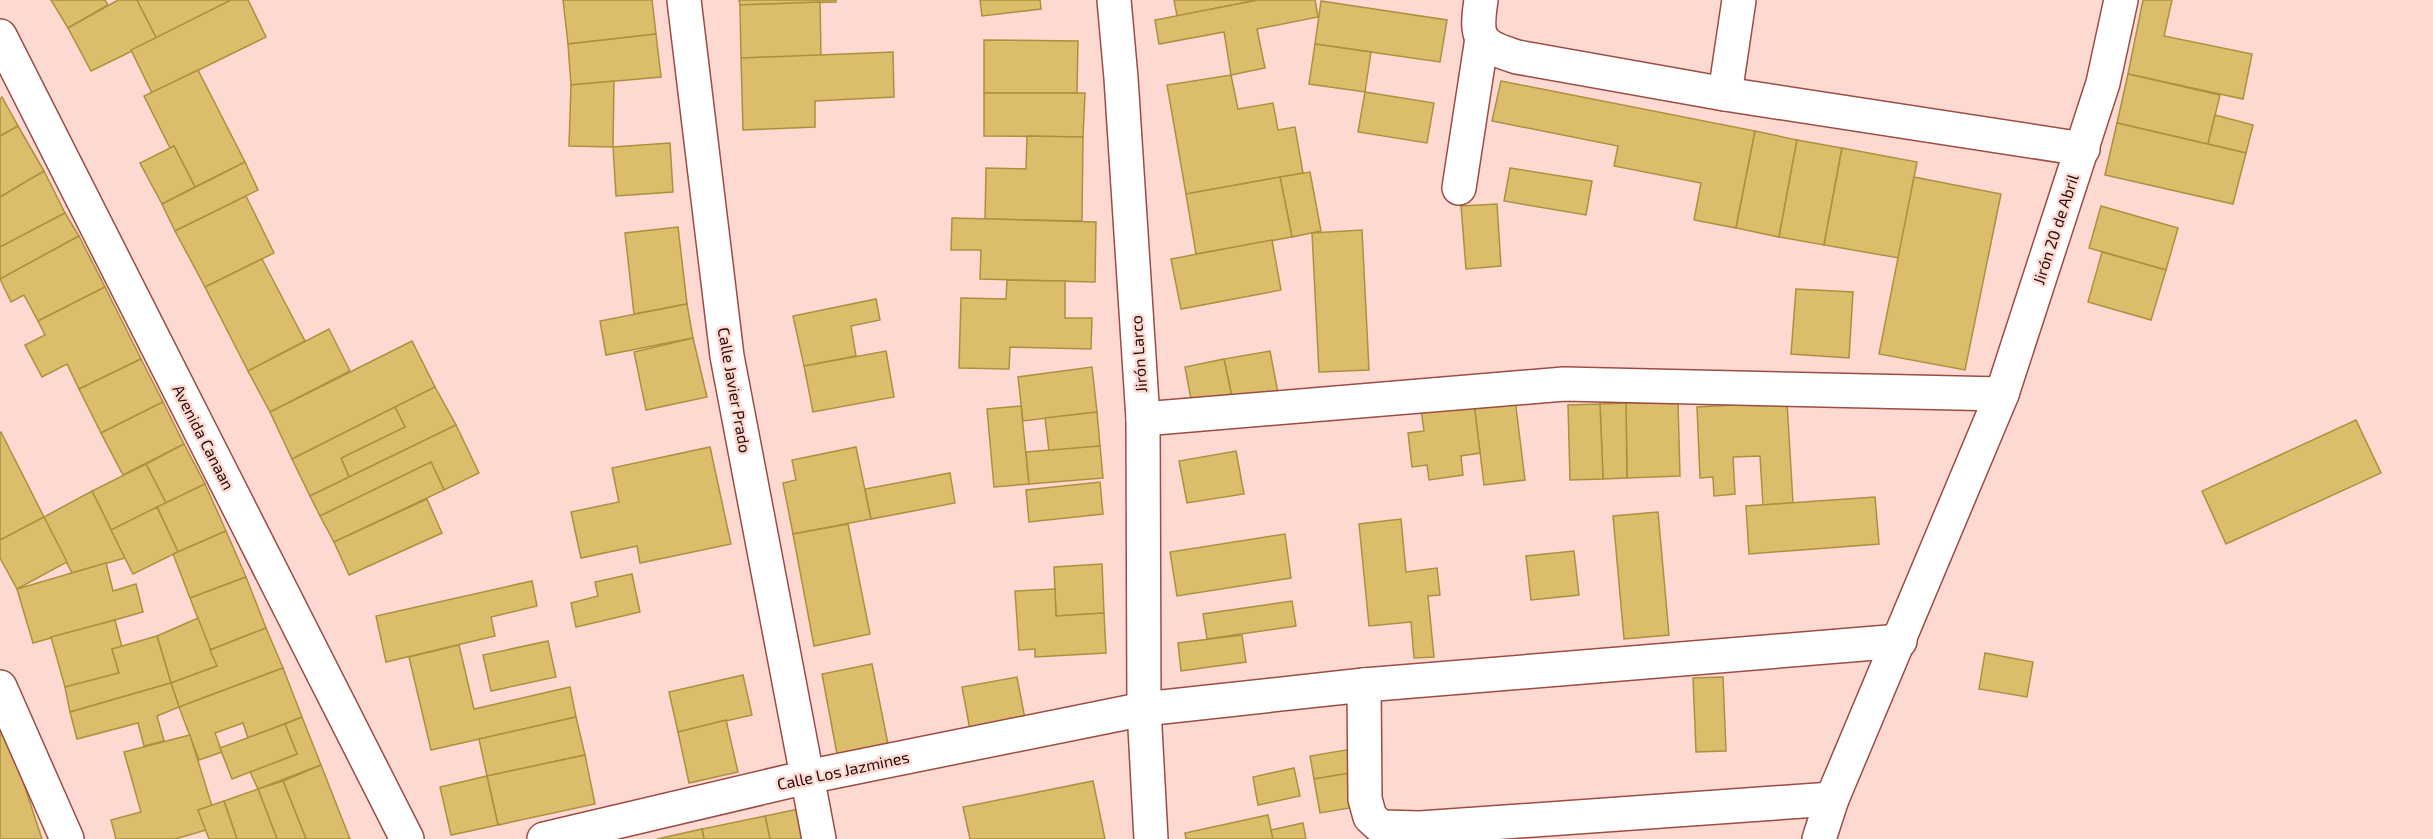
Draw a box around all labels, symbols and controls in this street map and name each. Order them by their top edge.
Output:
street label: Jirón 20 de Abril [2028,171,2082,287]
street label: Jirón Larco [1126,315,1150,393]
street label: Calle Javier Prado [715,326,755,454]
street label: Avenida Canaan [169,381,239,493]
street label: Calle Los Jazmines [775,747,911,793]

